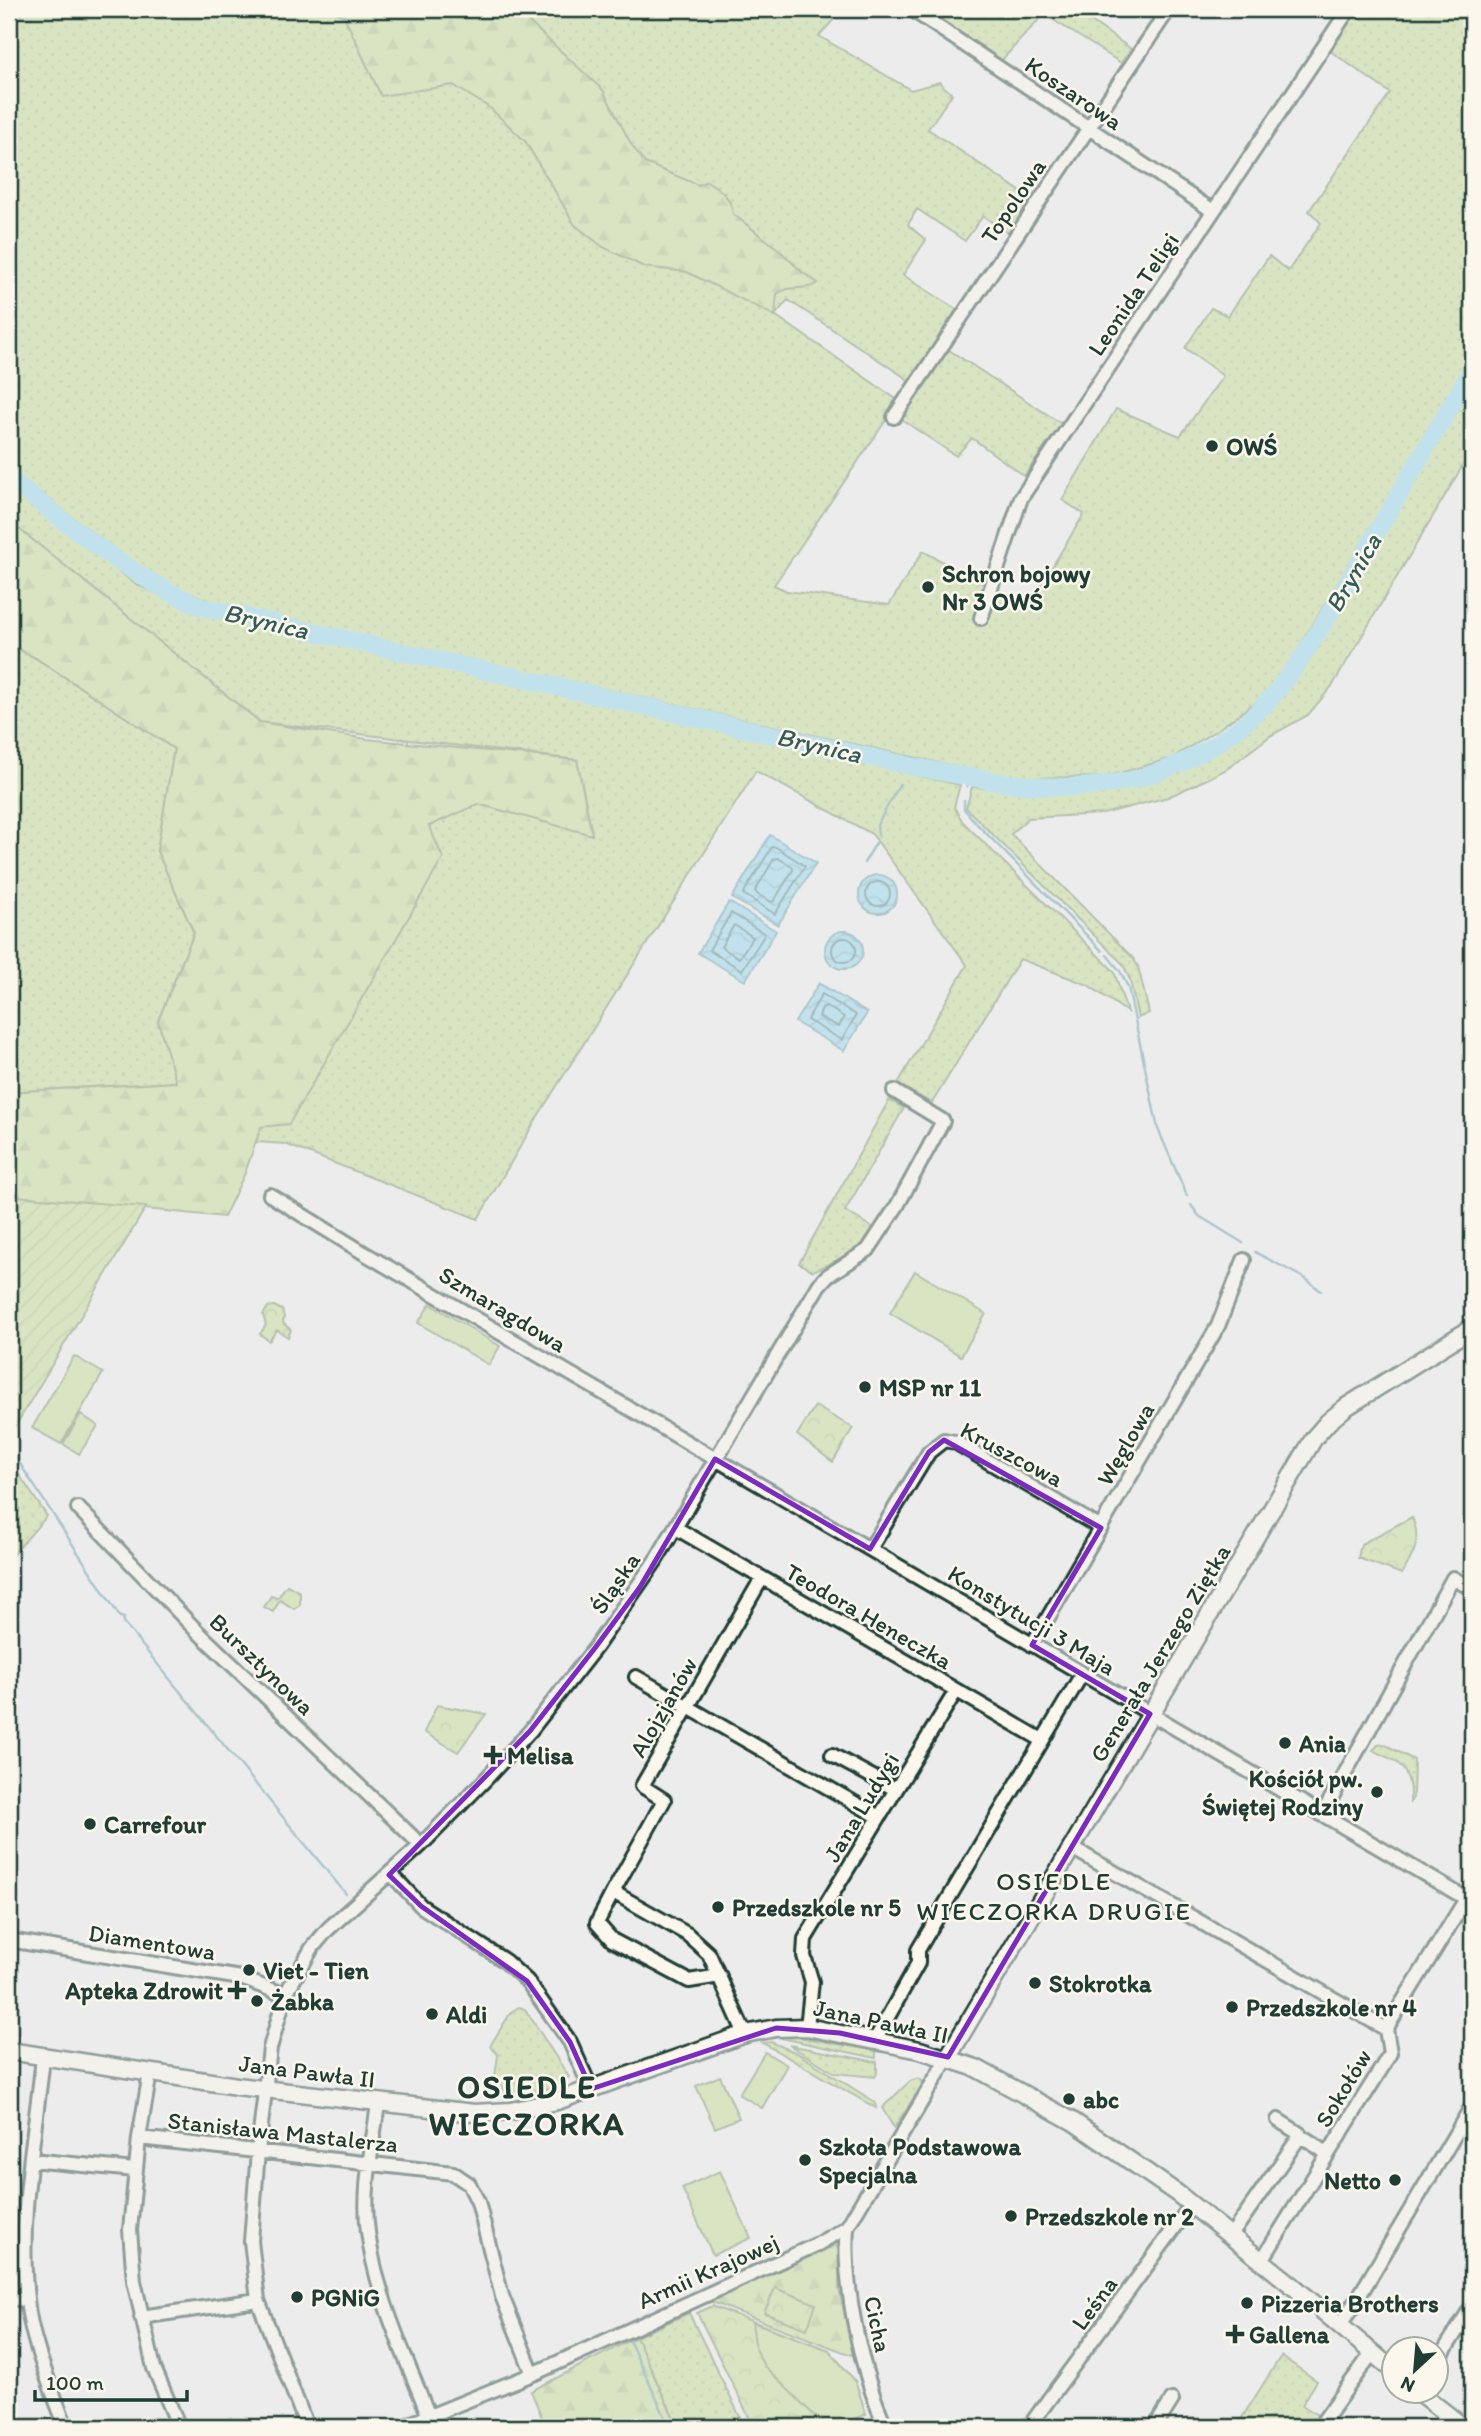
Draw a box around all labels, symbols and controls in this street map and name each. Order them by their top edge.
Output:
street label: Koszarowa [1020,50,1129,136]
street label: Topolowa [974,153,1052,249]
street label: Leonida Teligi [1081,227,1185,361]
place label: OWŚ [1226,432,1277,461]
marker: OWŚ [1204,438,1220,454]
water label: Brynica [1318,527,1389,618]
place label: Schron bojowy Nr 3 OWŚ [942,559,1091,616]
marker: Schron bojowy Nr 3 OWŚ [920,579,936,595]
water label: Brynica [221,596,313,646]
water label: Brynica [774,720,866,770]
street label: Szmaragdowa [434,1259,573,1359]
place label: MSP nr 11 [879,1373,982,1402]
marker: MSP nr 11 [857,1379,873,1395]
street label: Węglowa [1090,1397,1160,1491]
street label: Kruszcowa [956,1415,1069,1493]
street label: Generała Jerzego Ziętka [1083,1538,1237,1767]
street label: Śląska [584,1546,646,1619]
street label: Teodora Heneczka [781,1557,958,1676]
street label: Konstytucji 3 Maja [943,1559,1121,1682]
street label: Bursztynowa [204,1607,321,1721]
street label: Alojzjanów [623,1652,703,1762]
place label: Ania [1298,1729,1346,1758]
marker: Ania [1277,1735,1293,1751]
place label: Melisa [507,1741,574,1770]
marker: Melisa [485,1747,501,1763]
street label: Jana Ludygi [817,1747,905,1867]
place label: Kościół pw. Świętej Rodziny [1202,1764,1364,1822]
marker: Kościół pw. Świętej Rodziny [1369,1784,1385,1800]
place label: Carrefour [104,1810,206,1839]
marker: Carrefour [82,1816,98,1832]
district label: OSIEDLE WIECZORKA DRUGIE [916,1865,1192,1927]
place label: Przedszkole nr 5 [732,1893,901,1922]
marker: Przedszkole nr 5 [710,1899,726,1915]
street label: Diamentowa [87,1918,218,1966]
place label: Viet - Tien [263,1956,369,1985]
marker: Viet - Tien [241,1962,257,1978]
place label: Stokrotka [1049,1969,1152,1998]
marker: Stokrotka [1027,1975,1043,1991]
place label: Apteka Zdrowit [64,1976,223,2006]
marker: Apteka Zdrowit [229,1982,245,1998]
place label: Żabka [271,1987,334,2016]
marker: Żabka [249,1993,265,2009]
street label: Jana Pawła II [811,1993,951,2049]
place label: Przedszkole nr 4 [1246,1993,1417,2022]
marker: Przedszkole nr 4 [1224,1999,1240,2015]
place label: Aldi [445,2000,487,2029]
marker: Aldi [424,2006,440,2022]
street label: Sokołów [1308,2044,1378,2132]
street label: Jana Pawła II [237,2048,377,2094]
district label: OSIEDLE WIECZORKA [428,2068,626,2143]
place label: abc [1083,2085,1119,2114]
marker: abc [1061,2091,1077,2107]
street label: Stanisława Mastalerza [166,2105,400,2159]
place label: Szkoła Podstawowa Specjalna [819,2132,1021,2190]
marker: Szkoła Podstawowa Specjalna [797,2152,813,2168]
place label: Netto [1324,2166,1381,2195]
marker: Netto [1387,2172,1403,2188]
place label: Przedszkole nr 2 [1025,2202,1194,2231]
marker: Przedszkole nr 2 [1003,2208,1019,2224]
street label: Armii Krajowej [633,2227,783,2315]
street label: Leśna [1065,2270,1123,2336]
place label: PGNiG [311,2283,380,2312]
marker: PGNiG [289,2289,305,2305]
place label: Pizzeria Brothers [1261,2289,1439,2318]
street label: Cicha [858,2293,898,2355]
marker: Pizzeria Brothers [1239,2295,1255,2311]
place label: Gallena [1249,2320,1330,2349]
marker: Gallena [1227,2326,1243,2342]
north arrow [1380,2334,1450,2404]
scale bar [35,2359,187,2403]
text: 100 m [46,2370,104,2395]
text: N [1397,2372,1419,2398]

